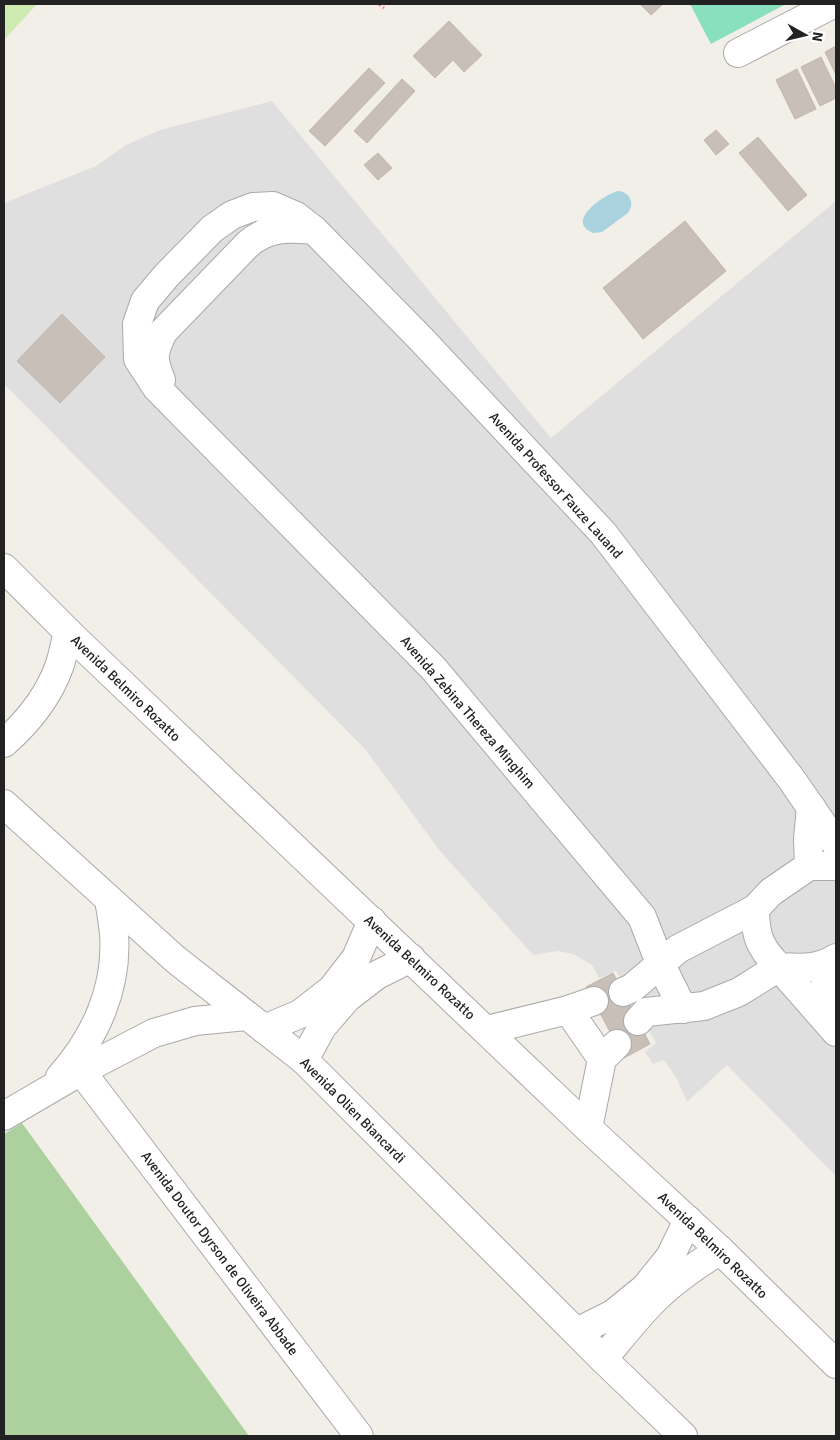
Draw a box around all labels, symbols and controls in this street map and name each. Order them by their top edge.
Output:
north arrow [780,10,830,60]
text: N [808,31,826,43]
street label: Avenida Professor Fauze Lauand [485,408,626,562]
street label: Avenida Belmiro Rozatto [67,632,184,745]
street label: Avenida Zebina Thereza Minghim [397,633,539,792]
street label: Avenida Belmiro Rozatto [361,911,479,1023]
street label: Avenida Olien Biancardi [296,1054,409,1167]
street label: Avenida Doutor Dyrson de Oliveira Abbade [137,1148,302,1359]
street label: Avenida Belmiro Rozatto [654,1189,771,1302]

